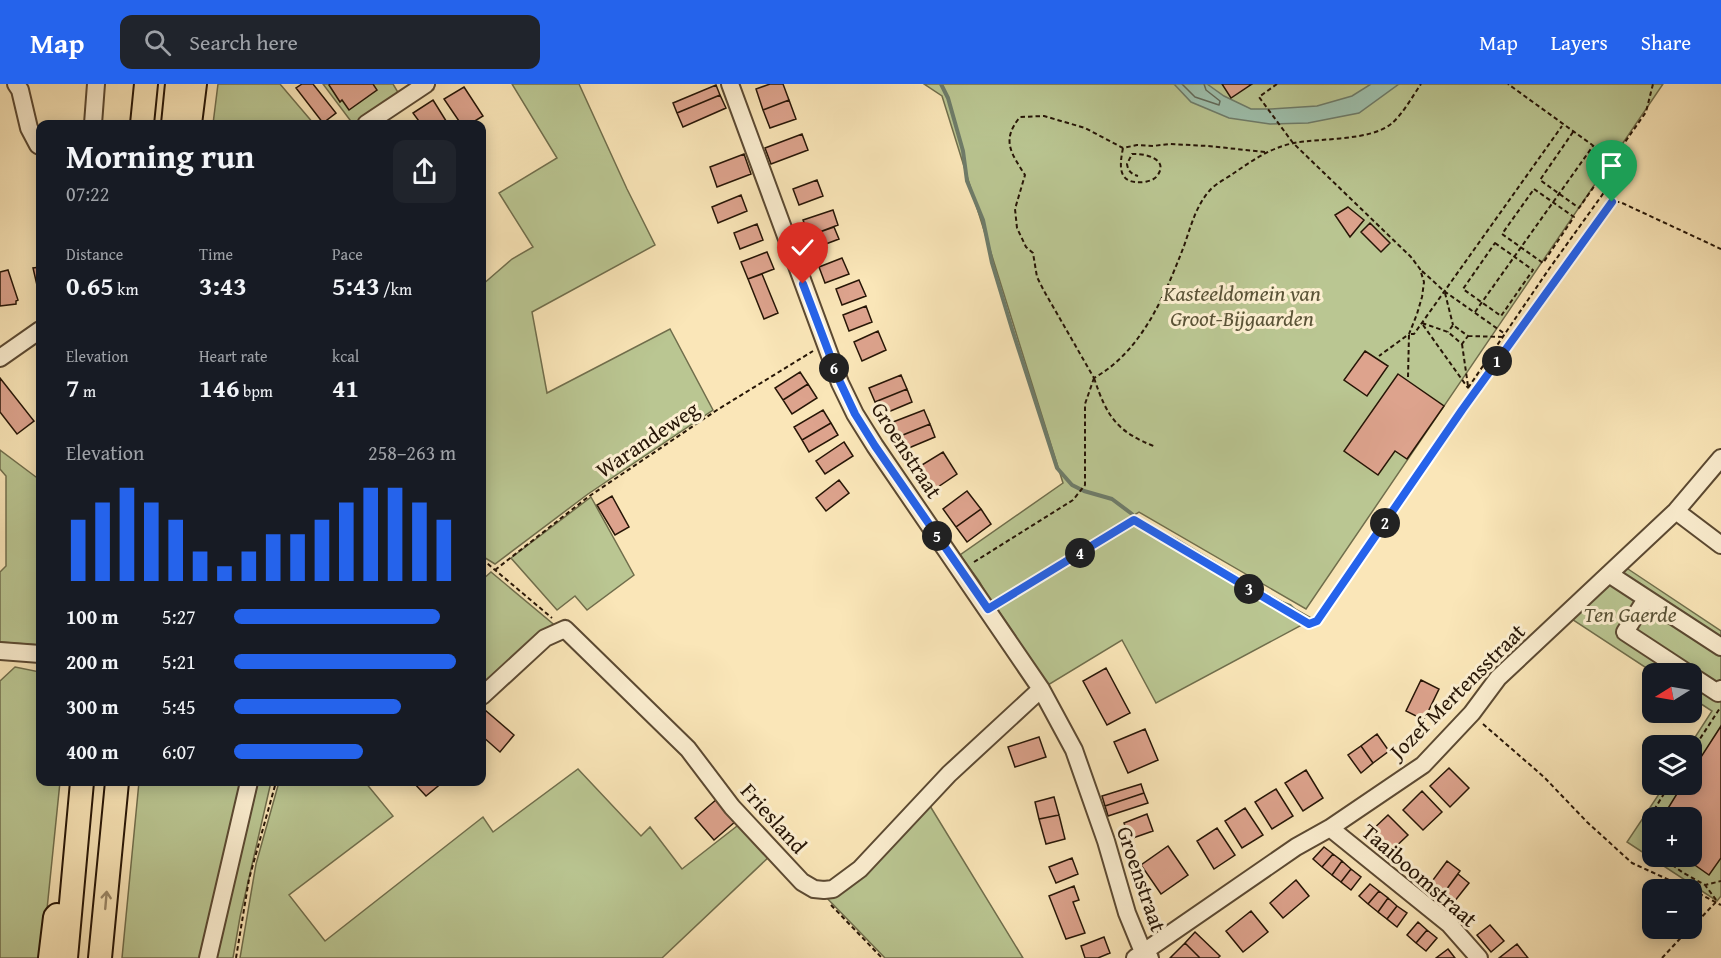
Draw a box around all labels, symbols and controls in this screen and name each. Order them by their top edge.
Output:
search box [120,15,540,69]
text: Map [30,22,84,63]
icon: search [141,26,174,59]
text: Search here [189,26,298,58]
text: Map [1479,27,1518,58]
text: Layers [1551,27,1608,58]
text: Share [1641,27,1691,58]
text: Morning run [66,132,255,180]
button: share [393,140,456,203]
pin [1586,140,1637,202]
icon: arrive [1595,149,1628,182]
text: 07:22 [66,179,109,208]
pin [777,222,828,284]
icon: check [786,231,819,264]
text: Distance [66,242,123,266]
text: Time [199,242,233,266]
text: Pace [332,242,363,266]
text: 0.65 [66,266,114,305]
text: 3:43 [199,266,247,305]
text: 5:43 [332,266,380,305]
text: km [114,277,138,301]
text: /km [380,277,412,301]
park label: Kasteeldomein van Groot-Bijgaarden [1162,277,1321,334]
text: Elevation [66,344,129,368]
text: Heart rate [199,344,268,368]
text: kcal [332,344,359,368]
pin: 1 [1482,346,1512,376]
text: 1 [1493,349,1501,373]
pin: 6 [819,353,849,383]
text: 6 [830,356,838,380]
text: 7 [66,368,79,407]
text: 146 [199,368,239,407]
text: 41 [332,368,359,407]
text: m [79,379,96,403]
text: bpm [239,379,273,403]
street label: Warandeweg [589,393,705,485]
street label: Groenstraat [864,395,950,505]
text: Elevation [66,438,144,467]
text: 258–263 m [368,438,456,467]
pin: 2 [1370,508,1400,538]
text: 2 [1381,511,1389,535]
pin: 5 [922,521,952,551]
text: 5 [933,524,941,548]
pin: 4 [1065,538,1095,568]
text: 4 [1076,541,1084,565]
pin: 3 [1234,574,1264,604]
text: 3 [1245,577,1253,601]
park label: Ten Gaerde [1583,598,1677,630]
text: 100 m [66,602,119,631]
text: 5:27 [162,602,196,631]
street label: Jozef Mertensstraat [1380,616,1532,768]
text: 200 m [66,647,119,676]
text: 5:21 [162,647,196,676]
north arrow [1642,663,1702,723]
map controls [1642,663,1702,939]
text: 300 m [66,692,119,721]
text: 5:45 [162,692,196,721]
button: layers [1642,735,1702,795]
text: 400 m [66,737,119,766]
text: 6:07 [162,737,196,766]
street label: Friesland [733,775,815,861]
button: + [1642,807,1702,867]
street label: Taaiboomstraat [1355,816,1485,935]
street label: Groenstraat [1109,822,1175,936]
button: − [1642,879,1702,939]
one-way arrow [101,890,112,910]

